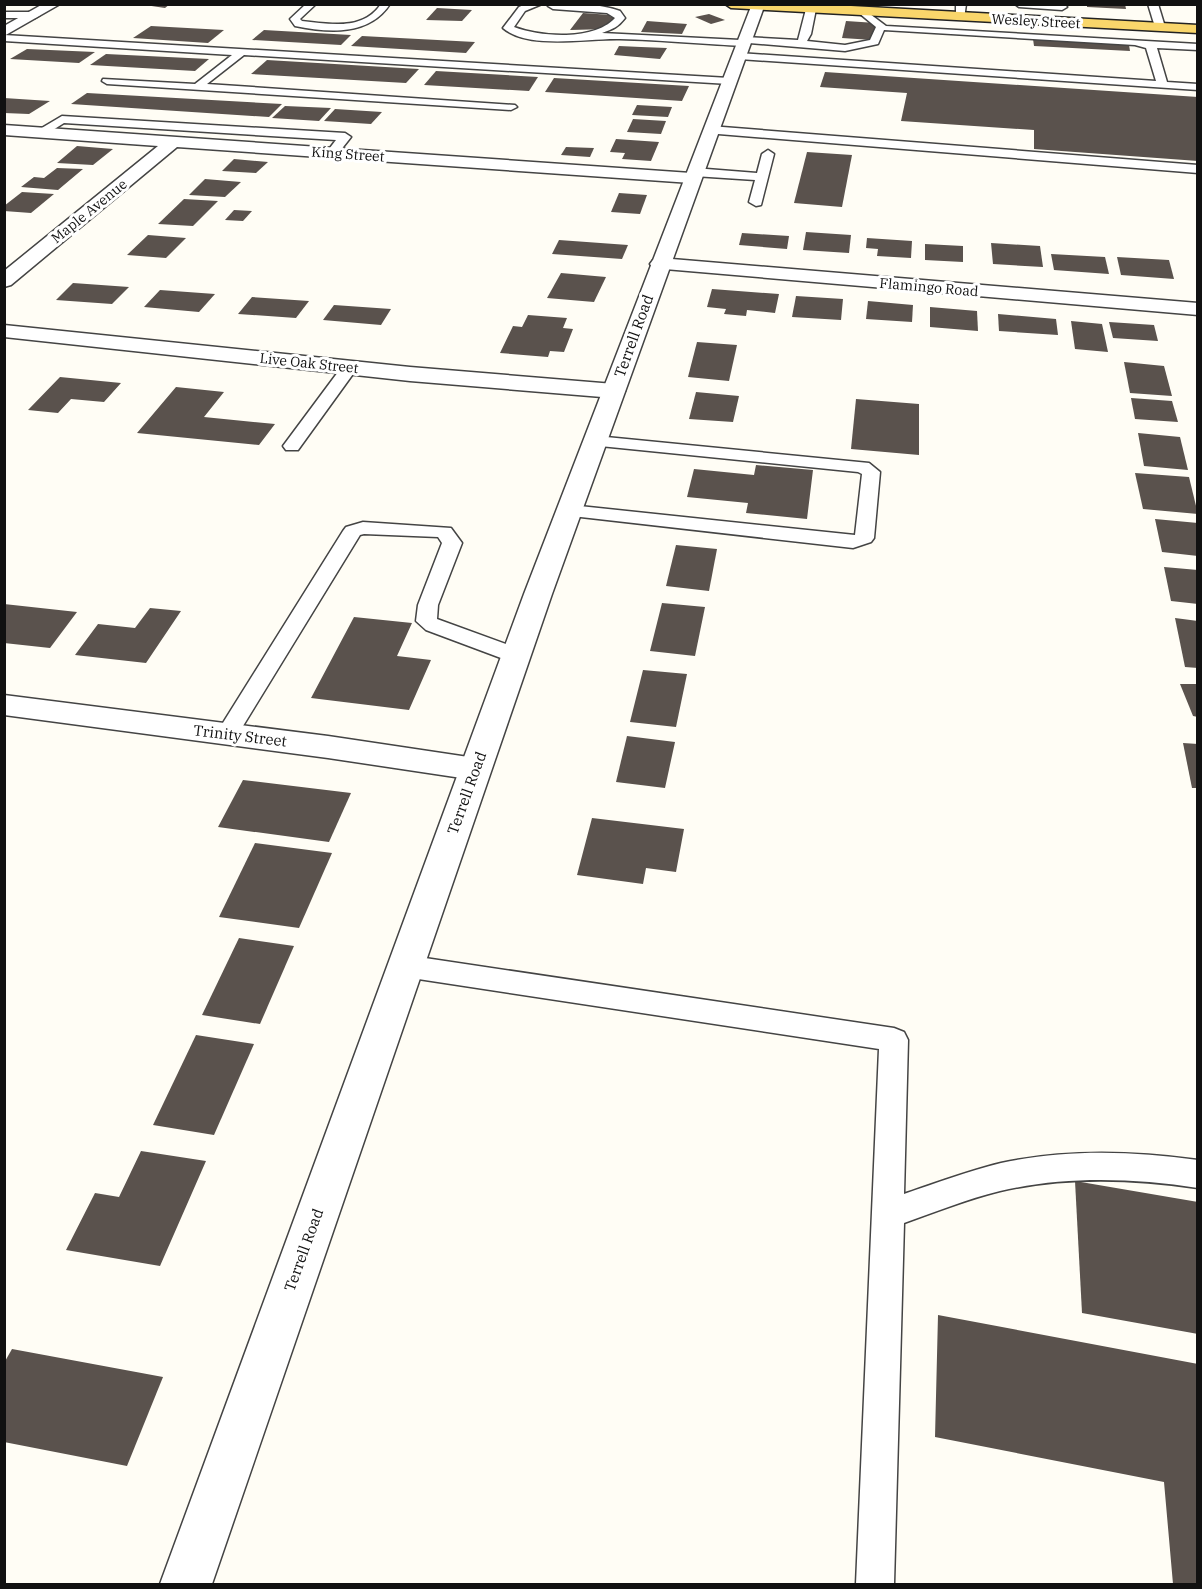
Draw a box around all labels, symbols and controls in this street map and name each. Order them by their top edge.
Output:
street label: Wesley Street [991,10,1081,32]
street label: King Street [311,142,385,166]
street label: Maple Avenue [47,175,131,247]
street label: Flamingo Road [879,274,980,300]
street label: Terrell Road [610,292,657,380]
street label: Live Oak Street [259,349,359,377]
street label: Trinity Street [192,720,288,751]
street label: Terrell Road [443,749,490,837]
street label: Terrell Road [280,1206,327,1294]

